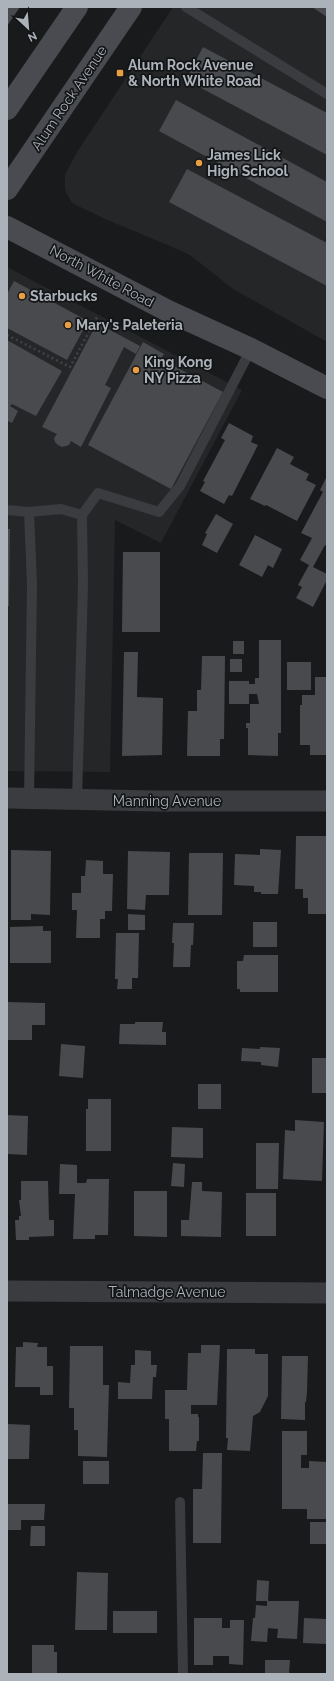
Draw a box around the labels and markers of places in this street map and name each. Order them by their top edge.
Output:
place label: Alum Rock Avenue & North White Road [128,57,261,89]
marker: Alum Rock Avenue & North White Road [115,68,125,78]
place label: James Lick High School [207,147,289,179]
marker: James Lick High School [194,158,204,168]
place label: Starbucks [30,288,97,304]
marker: Starbucks [17,291,27,301]
place label: Mary's Paleteria [76,317,183,333]
marker: Mary's Paleteria [63,320,73,330]
place label: King Kong NY Pizza [144,354,212,386]
marker: King Kong NY Pizza [131,365,141,375]

